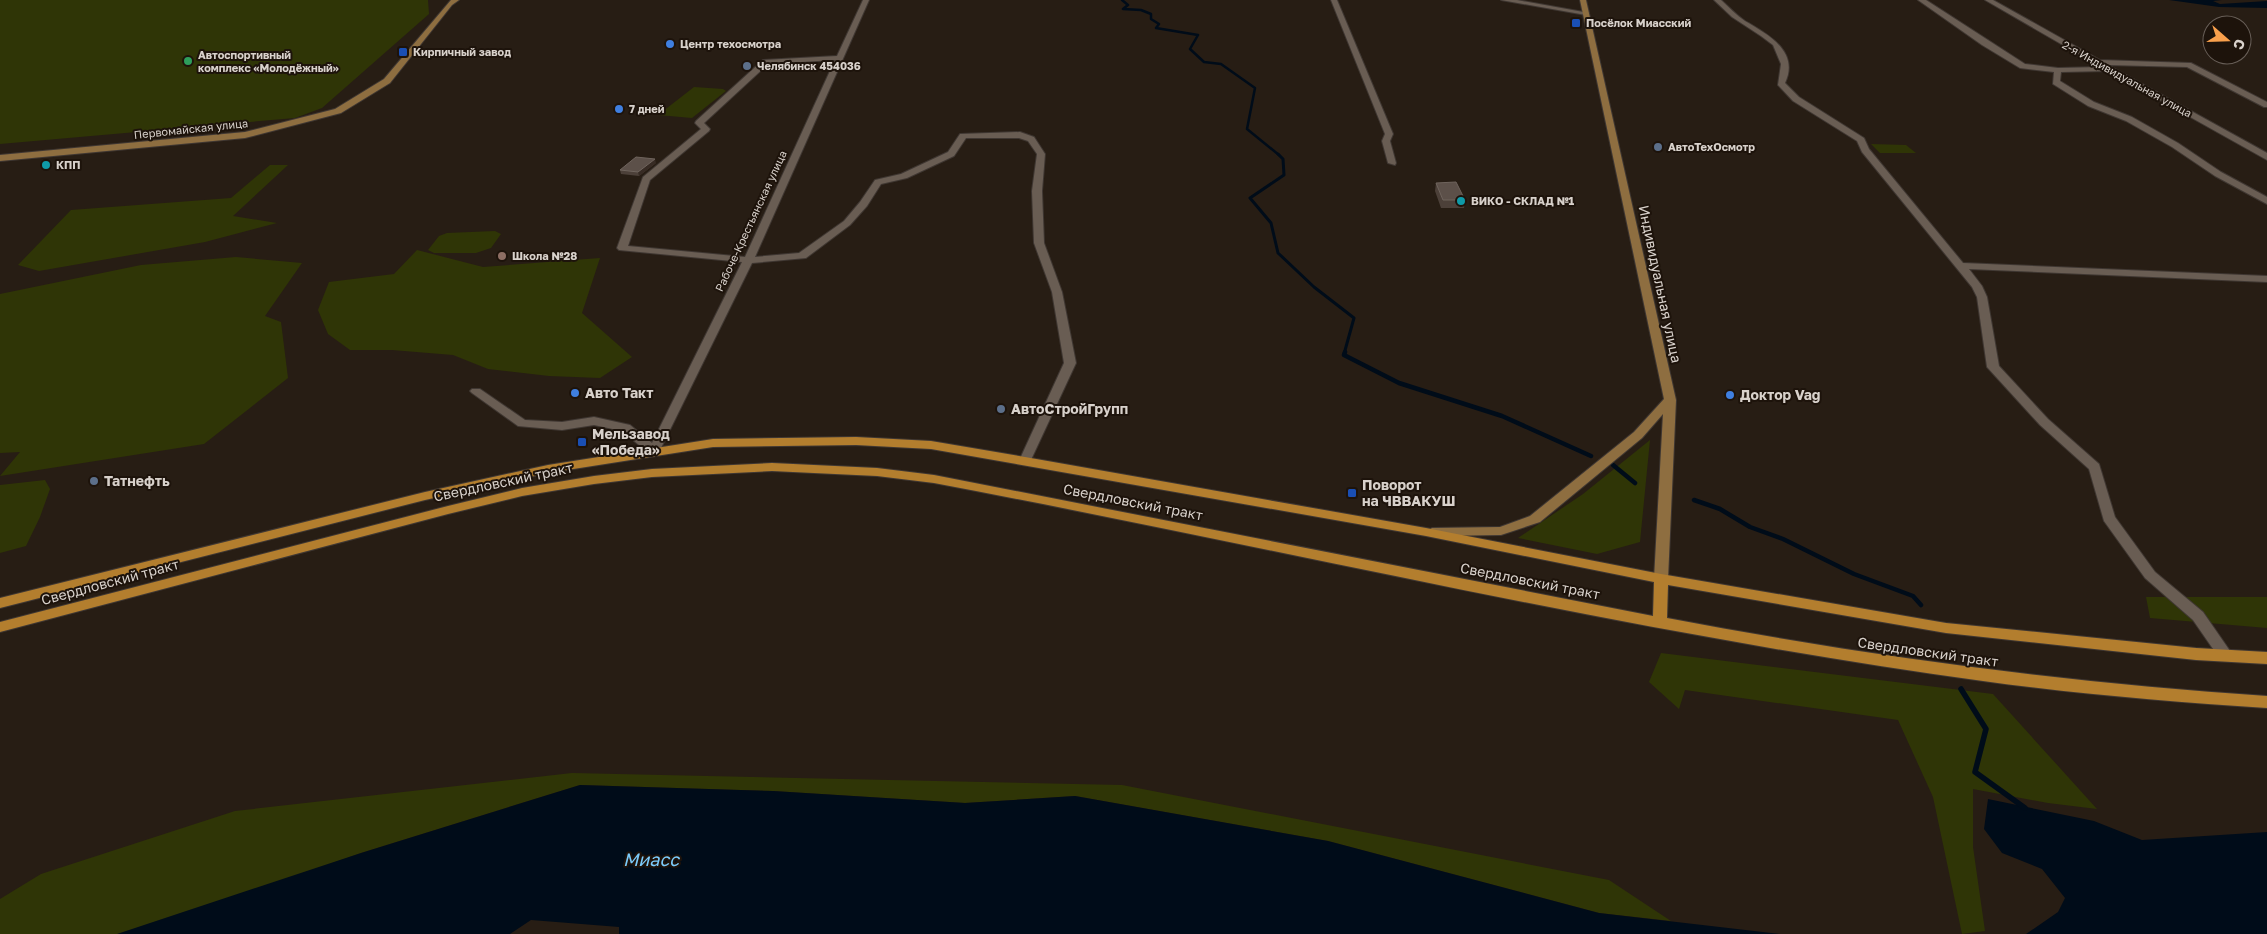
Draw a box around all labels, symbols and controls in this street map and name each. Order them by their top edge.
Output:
north arrow [2202,15,2252,65]
place label: Посёлок Миасский [1586,16,1691,29]
marker: Посёлок Миасский [1570,17,1582,29]
place label: Центр техосмотра [680,37,781,50]
text: С [2230,37,2249,52]
marker: Центр техосмотра [664,38,676,50]
street label: 2-я Индивидуальная улица [2060,38,2194,120]
place label: Кирпичный завод [413,45,511,58]
marker: Кирпичный завод [397,46,409,58]
place label: Автоспортивный комплекс «Молодёжный» [198,48,339,74]
marker: Автоспортивный комплекс «Молодёжный» [182,55,194,67]
place label: Челябинск 454036 [757,59,861,72]
marker: Челябинск 454036 [741,60,753,72]
place label: 7 дней [629,102,665,115]
marker: 7 дней [613,103,625,115]
street label: Первомайская улица [133,116,249,141]
place label: АвтоТехОсмотр [1668,140,1755,153]
marker: АвтоТехОсмотр [1652,141,1664,153]
street label: Рабоче-Крестьянская улица [712,148,789,293]
place label: КПП [56,158,81,171]
marker: КПП [40,159,52,171]
place label: ВИКО - СКЛАД №1 [1471,194,1575,207]
marker: ВИКО - СКЛАД №1 [1455,195,1467,207]
street label: Индивидуальная улица [1635,203,1686,364]
place label: Школа №28 [512,249,577,262]
marker: Школа №28 [496,250,508,262]
place label: Авто Такт [585,384,653,401]
place label: Доктор Vag [1740,386,1820,403]
marker: Авто Такт [569,387,581,399]
marker: Доктор Vag [1724,389,1736,401]
place label: АвтоСтройГрупп [1011,400,1128,417]
marker: АвтоСтройГрупп [995,403,1007,415]
place label: Мельзавод «Победа» [592,425,670,458]
marker: Мельзавод «Победа» [576,436,588,448]
street label: Свердловский тракт [432,458,574,505]
place label: Татнефть [104,472,170,489]
marker: Татнефть [88,475,100,487]
place label: Поворот на ЧВВАКУШ [1362,476,1456,509]
street label: Свердловский тракт [1062,480,1204,523]
marker: Поворот на ЧВВАКУШ [1346,487,1358,499]
street label: Свердловский тракт [39,555,181,608]
street label: Свердловский тракт [1459,559,1601,602]
street label: Свердловский тракт [1857,633,2000,670]
water label: Миасс [623,848,680,870]

